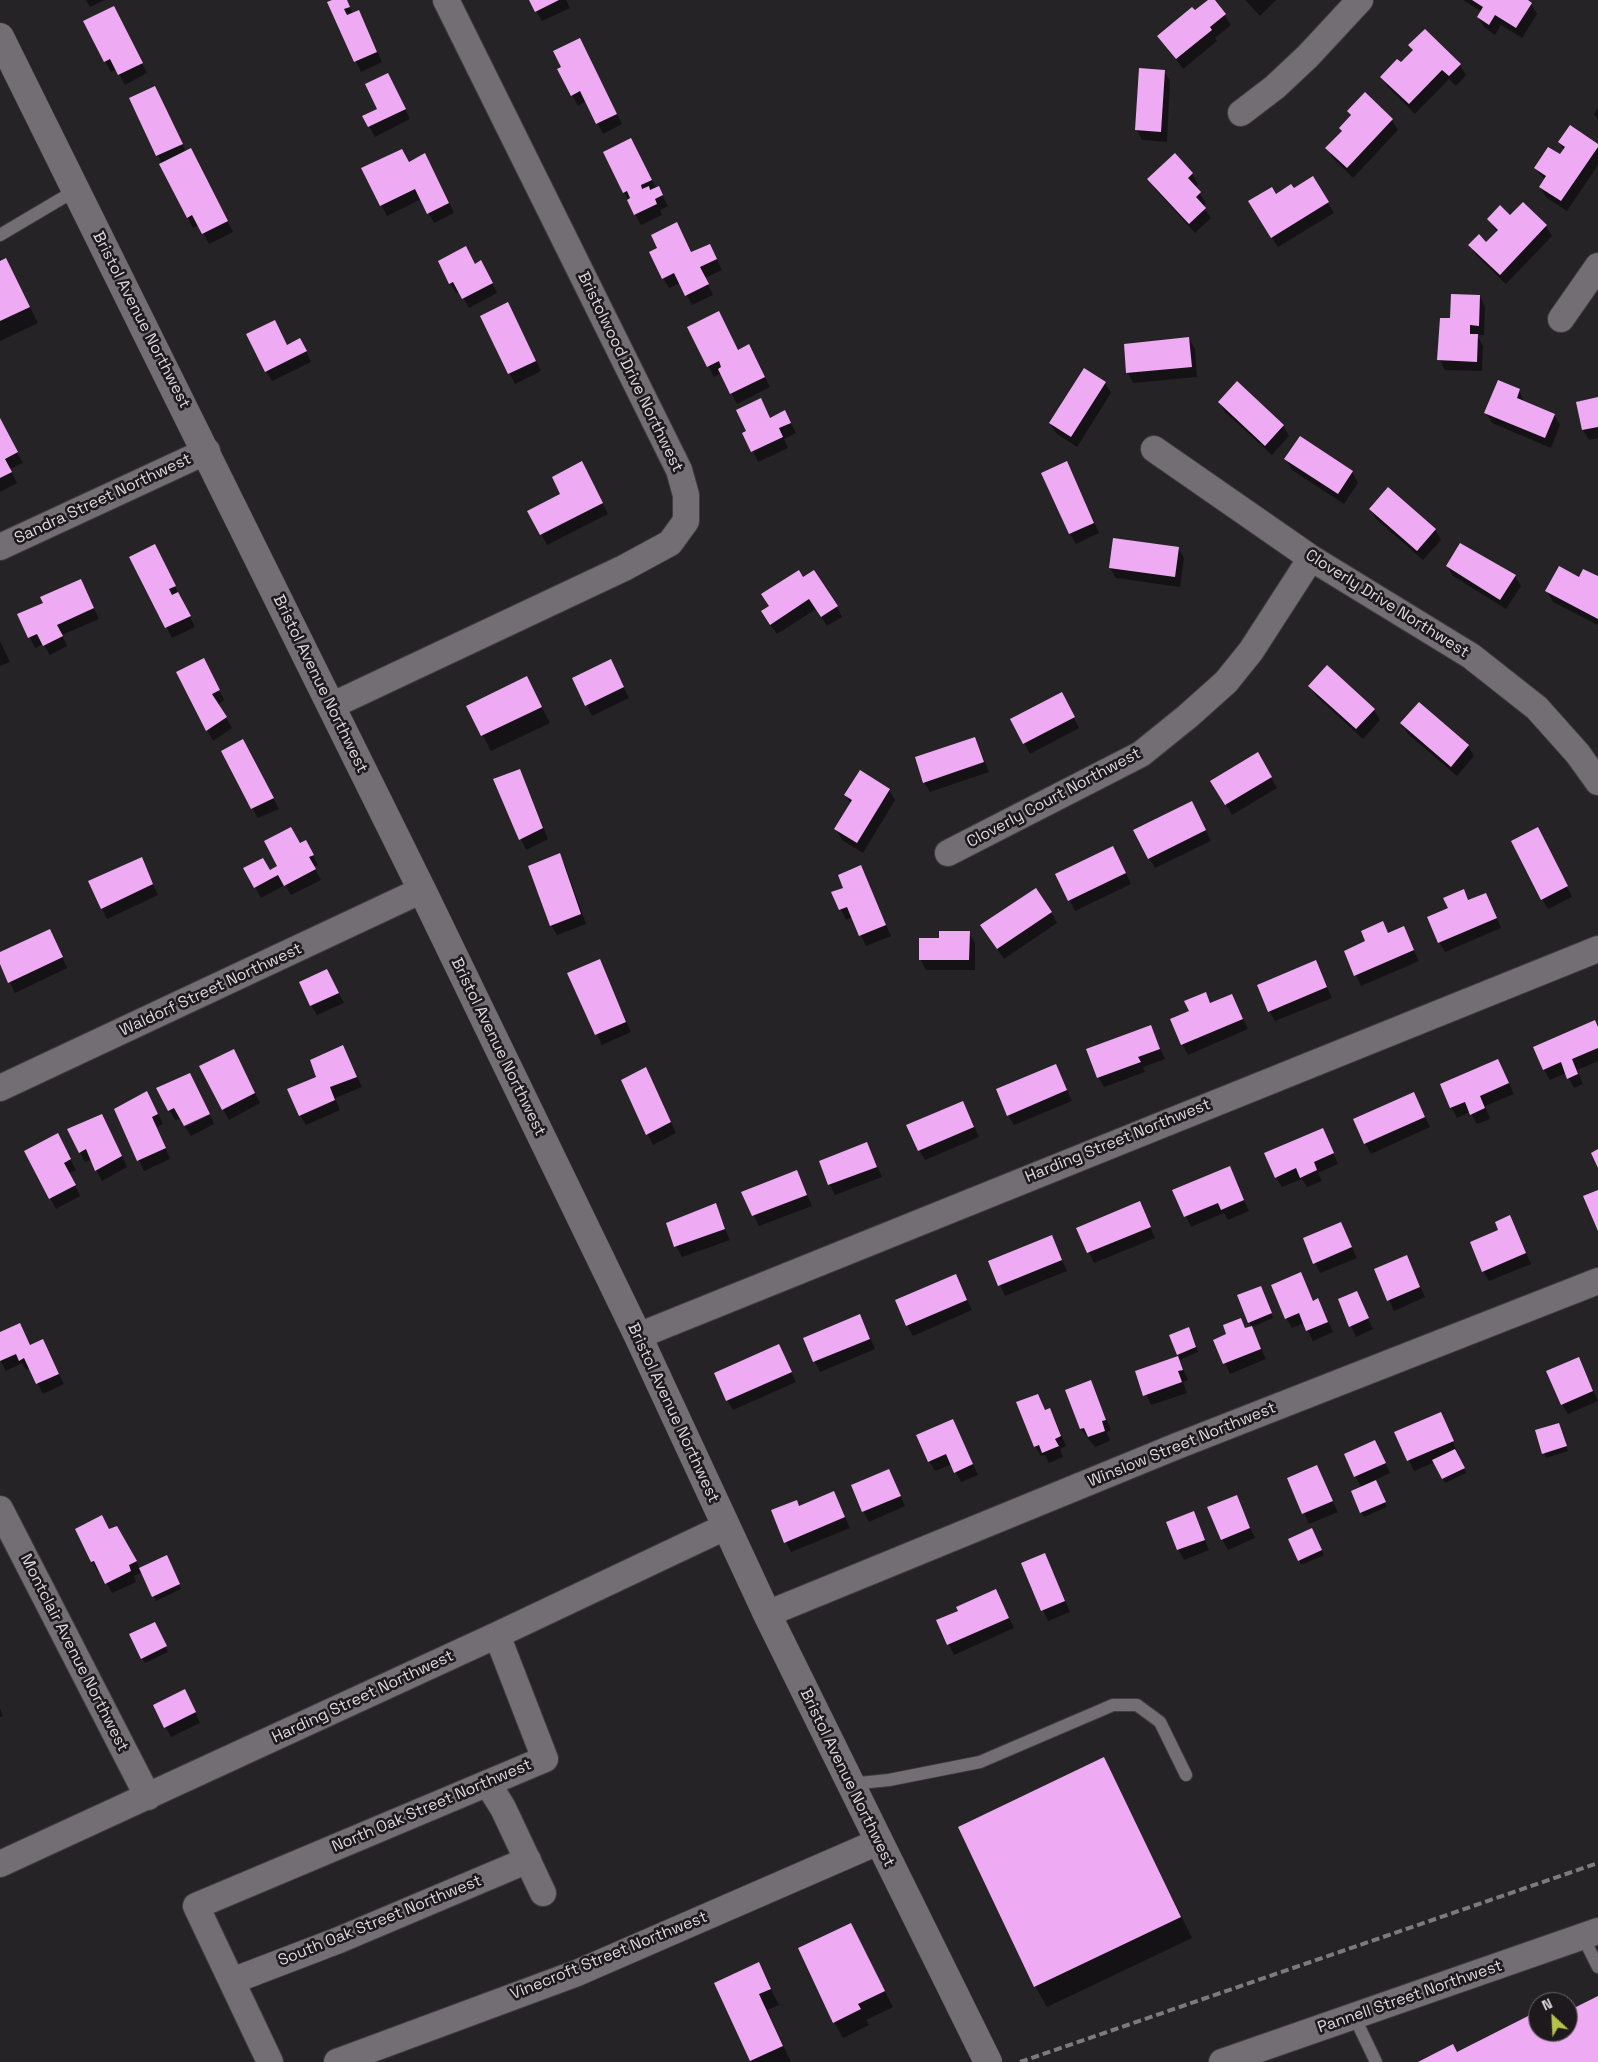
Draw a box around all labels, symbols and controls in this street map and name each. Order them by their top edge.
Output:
street label: Bristol Avenue Northwest [88,228,194,412]
street label: Bristolwood Drive Northwest [573,269,687,475]
street label: Sandra Street Northwest [12,450,194,548]
street label: Cloverly Drive Northwest [1302,546,1472,662]
street label: Bristol Avenue Northwest [268,592,372,776]
street label: Cloverly Court Northwest [964,744,1144,852]
street label: Waldorf Street Northwest [117,939,305,1041]
street label: Bristol Avenue Northwest [446,955,550,1139]
street label: Harding Street Northwest [1022,1095,1214,1187]
street label: Bristol Avenue Northwest [623,1320,723,1506]
street label: Winslow Street Northwest [1085,1398,1279,1492]
street label: Montclair Avenue Northwest [16,1551,132,1755]
street label: Harding Street Northwest [269,1646,457,1748]
street label: Bristol Avenue Northwest [795,1686,899,1870]
street label: North Oak Street Northwest [329,1755,535,1857]
street label: South Oak Street Northwest [275,1871,485,1971]
street label: Vinecroft Street Northwest [508,1908,710,2004]
street label: Pannell Street Northwest [1315,1956,1505,2038]
north arrow [1528,1992,1578,2042]
text: N [1539,1994,1555,2014]

